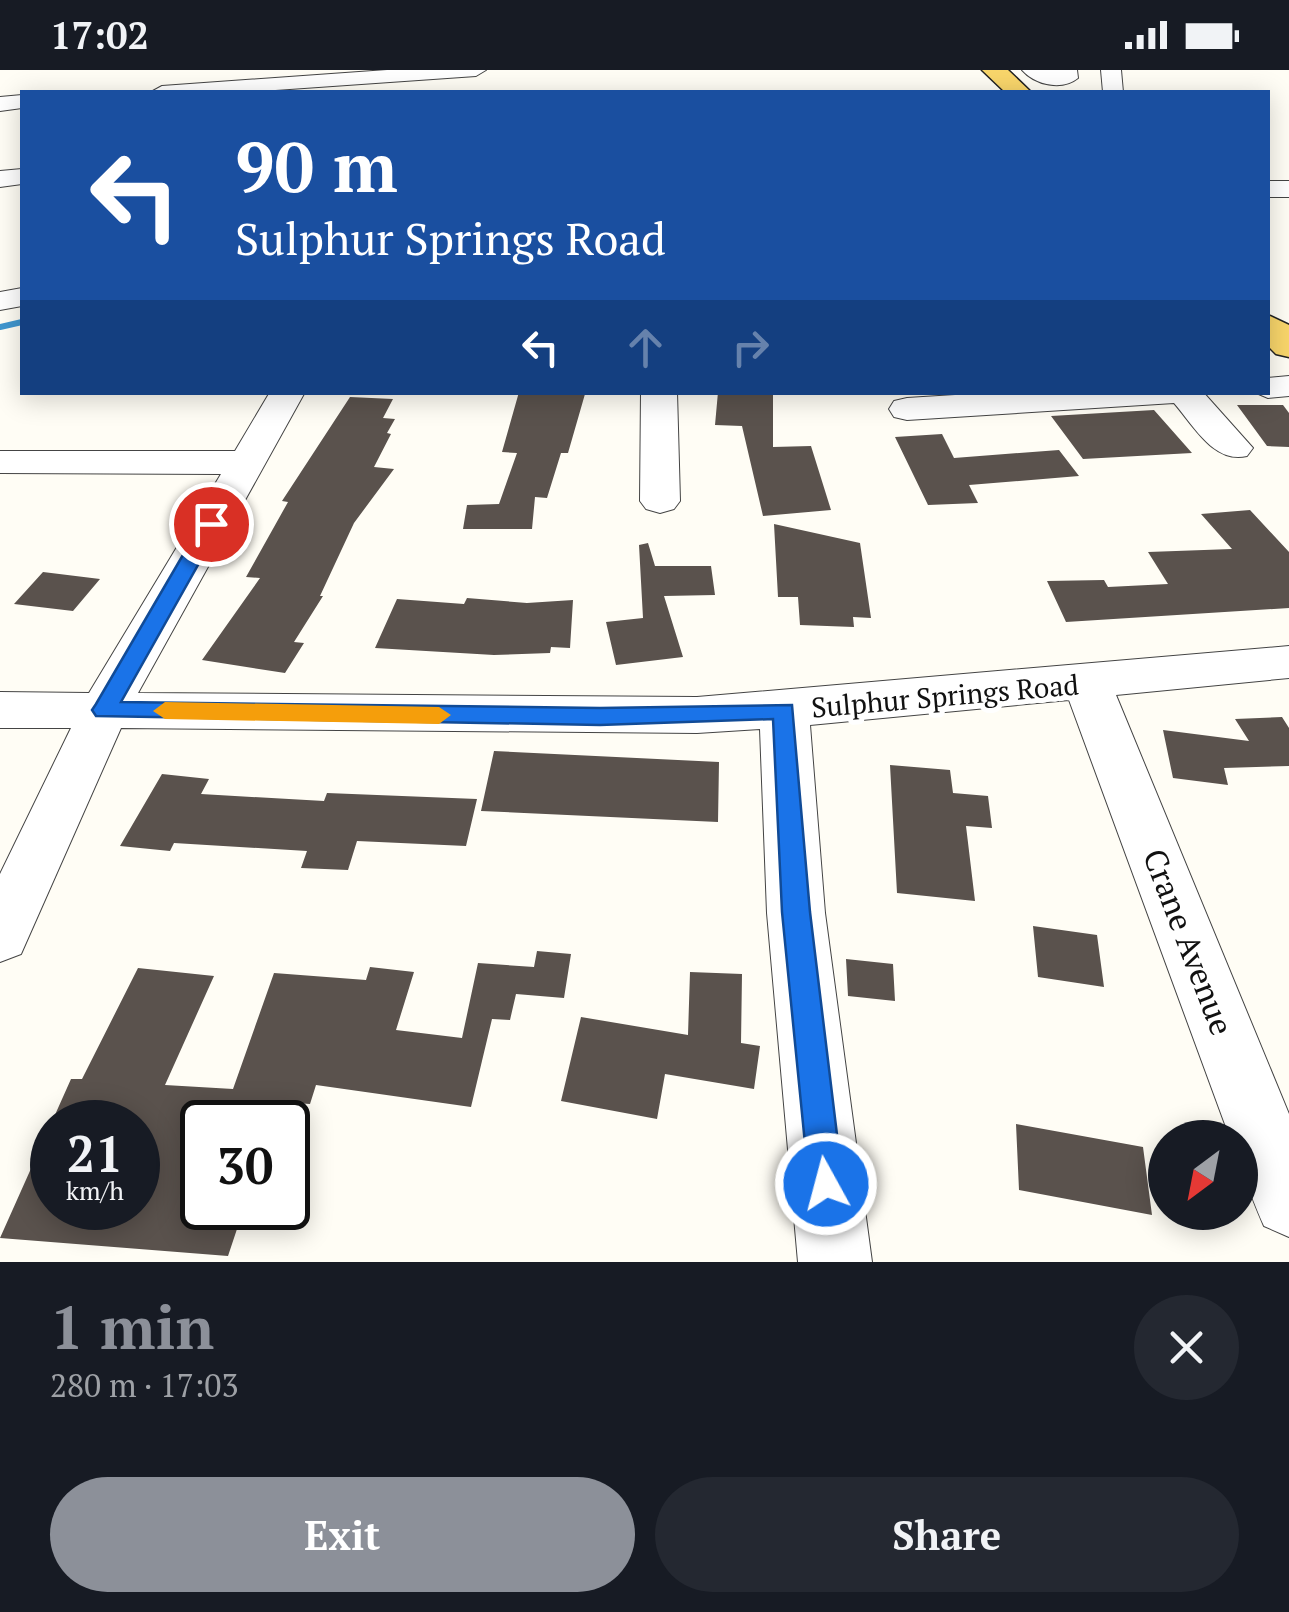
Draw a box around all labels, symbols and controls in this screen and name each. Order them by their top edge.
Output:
text: 17:02 [50,10,149,60]
text: 90 m [235,119,398,212]
icon: left [70,130,200,260]
text: Sulphur Springs Road [235,208,666,268]
icon: left [513,320,568,375]
icon: ahead [618,320,673,375]
icon: right [723,320,778,375]
pin [169,482,254,567]
icon: arrive [184,497,239,552]
street label: Sulphur Springs Road [810,665,1080,726]
street label: Crane Avenue [1134,843,1244,1041]
speed limit sign: 30 [180,1100,310,1230]
text: 21 [67,1120,123,1186]
north arrow [1148,1120,1258,1230]
map controls [1148,1120,1258,1230]
position arrow [774,1132,878,1236]
text: km/h [66,1174,124,1207]
text: 1 min [50,1287,214,1366]
button: close [1134,1295,1239,1400]
text: 280 m · 17:03 [50,1364,238,1406]
button: Exit [50,1477,635,1592]
button: Share [655,1477,1239,1592]

